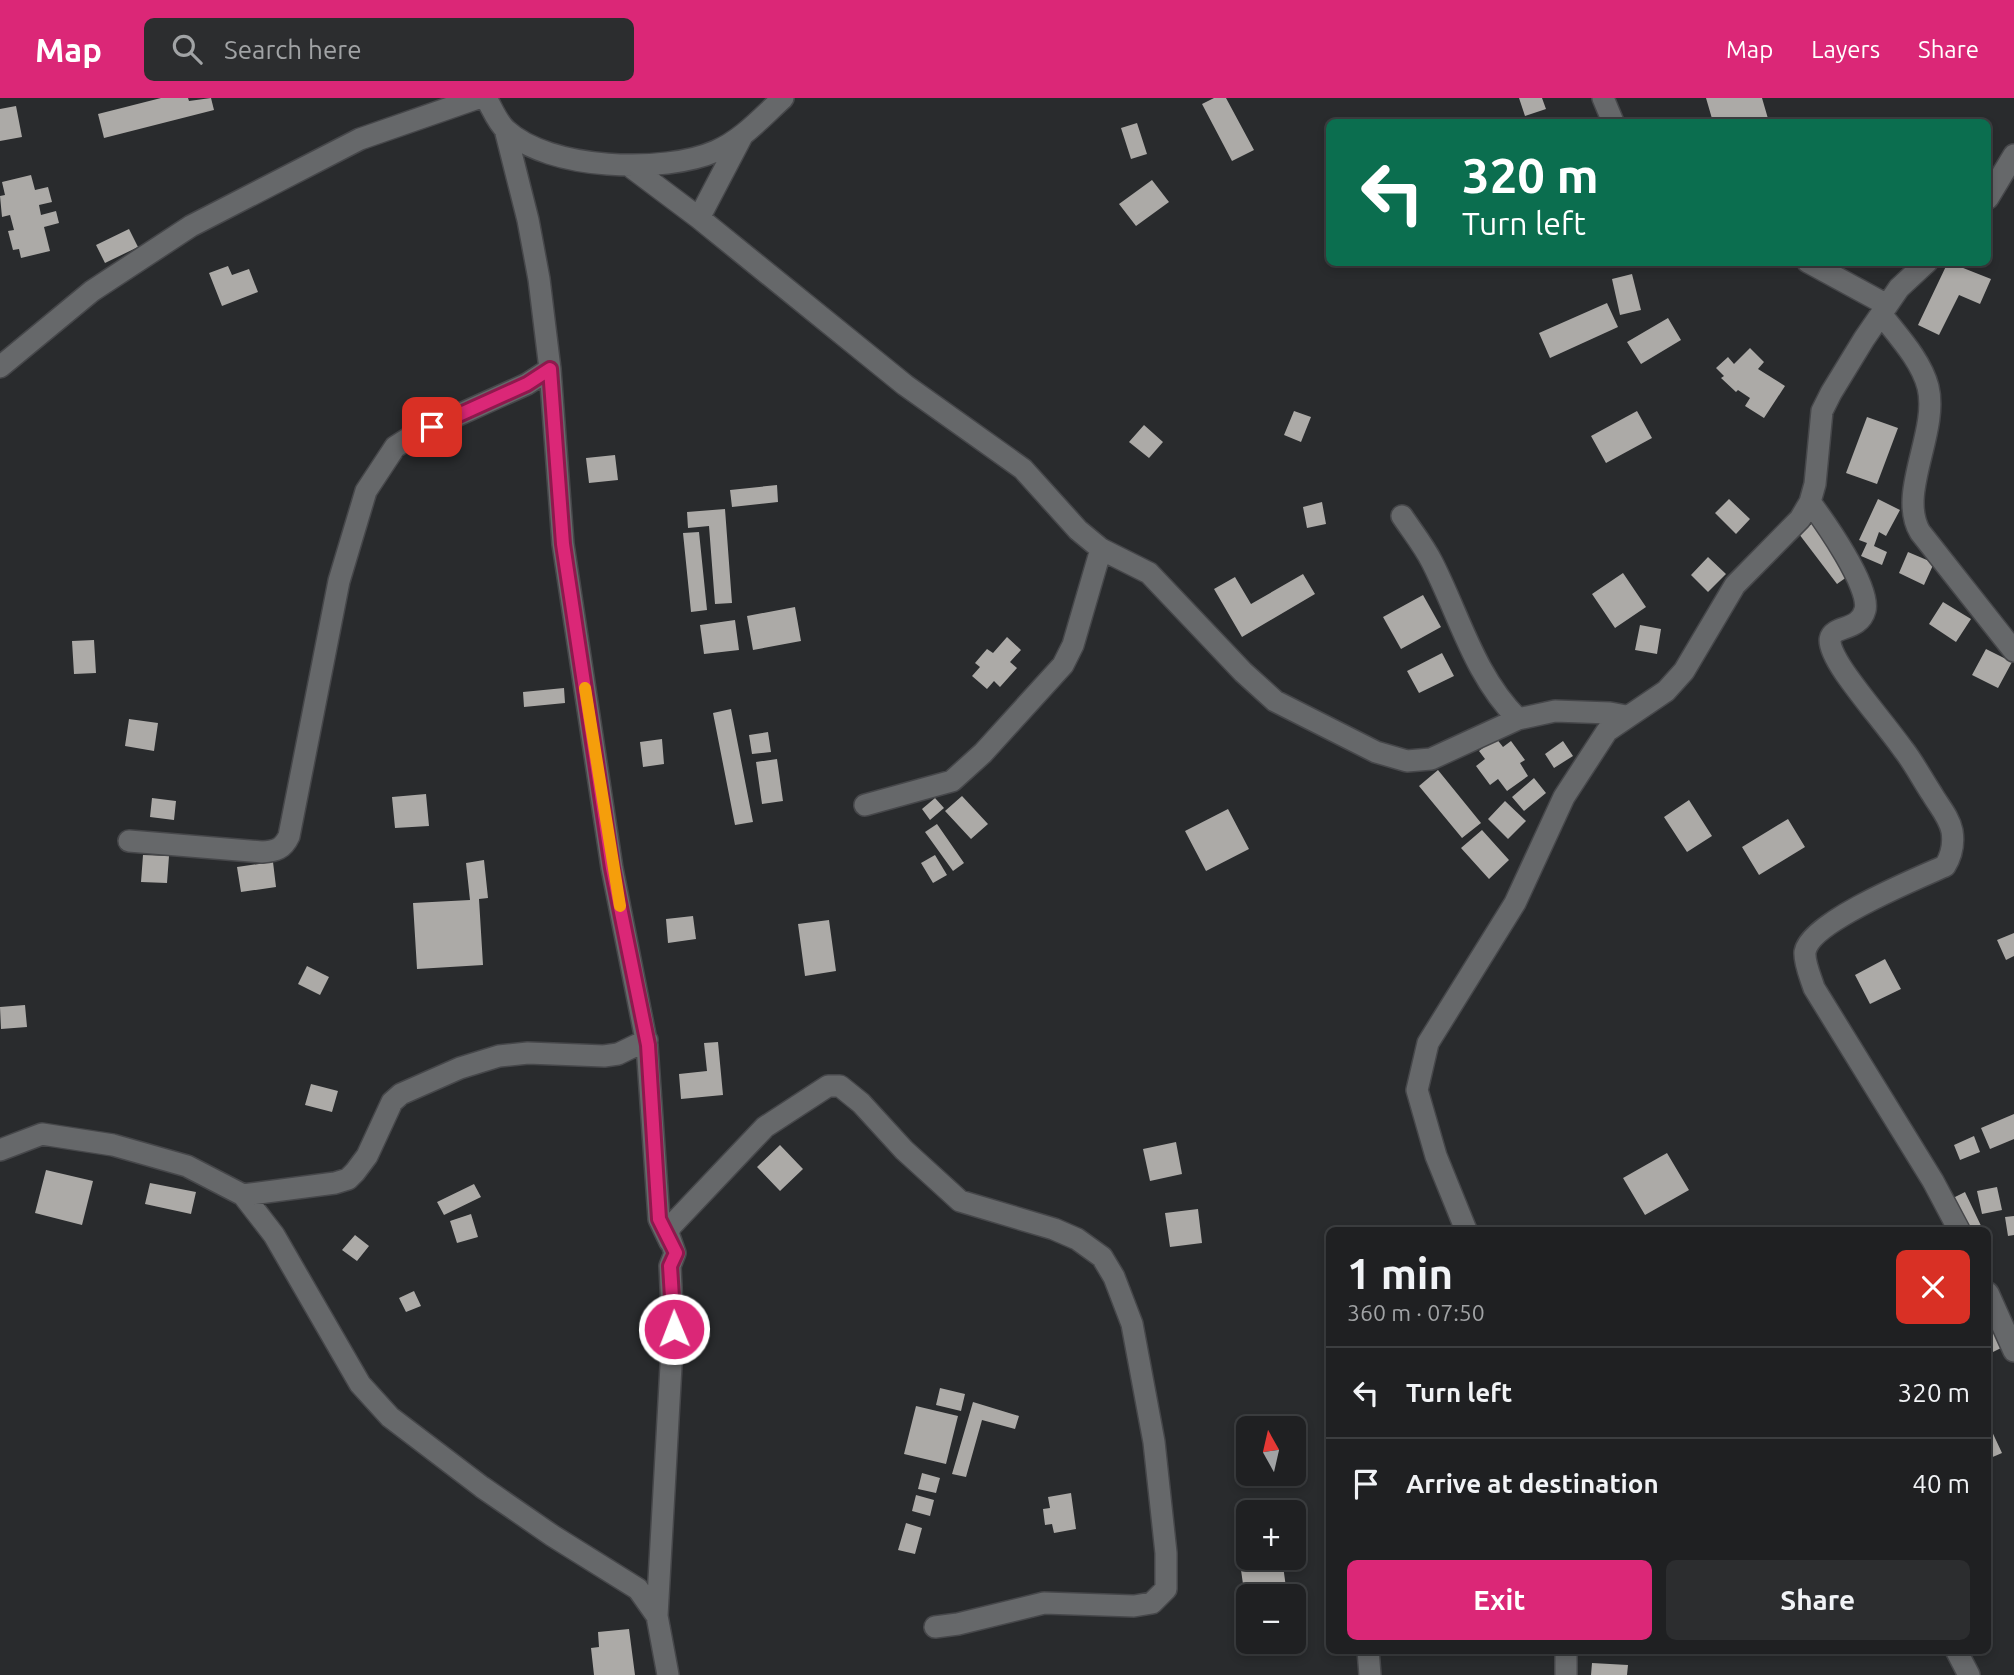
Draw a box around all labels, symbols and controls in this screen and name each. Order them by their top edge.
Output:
search box [144,18,634,81]
icon: search [168,30,206,68]
text: Map [35,31,102,68]
text: Search here [224,35,362,64]
text: Map [1726,36,1773,63]
text: Layers [1811,36,1880,63]
text: Share [1918,36,1979,63]
icon: left [1347,147,1438,238]
text: 320 m [1462,147,1599,202]
text: Turn left [1462,205,1586,241]
pin [402,397,462,457]
icon: arrive [413,408,451,446]
text: 1 min [1347,1250,1453,1297]
button: close [1896,1250,1970,1324]
position arrow [637,1292,711,1366]
text: 360 m · 07:50 [1347,1300,1485,1325]
icon: left [1347,1374,1385,1412]
text: Turn left [1406,1378,1512,1407]
text: 320 m [1898,1378,1970,1407]
north arrow [1236,1416,1306,1486]
map controls [1236,1416,1306,1654]
icon: arrive [1347,1465,1385,1503]
text: Arrive at destination [1406,1469,1659,1498]
text: 40 m [1912,1469,1970,1498]
button: + [1236,1500,1306,1570]
button: Exit [1347,1560,1652,1640]
button: Share [1666,1560,1970,1640]
button: − [1236,1584,1306,1654]

